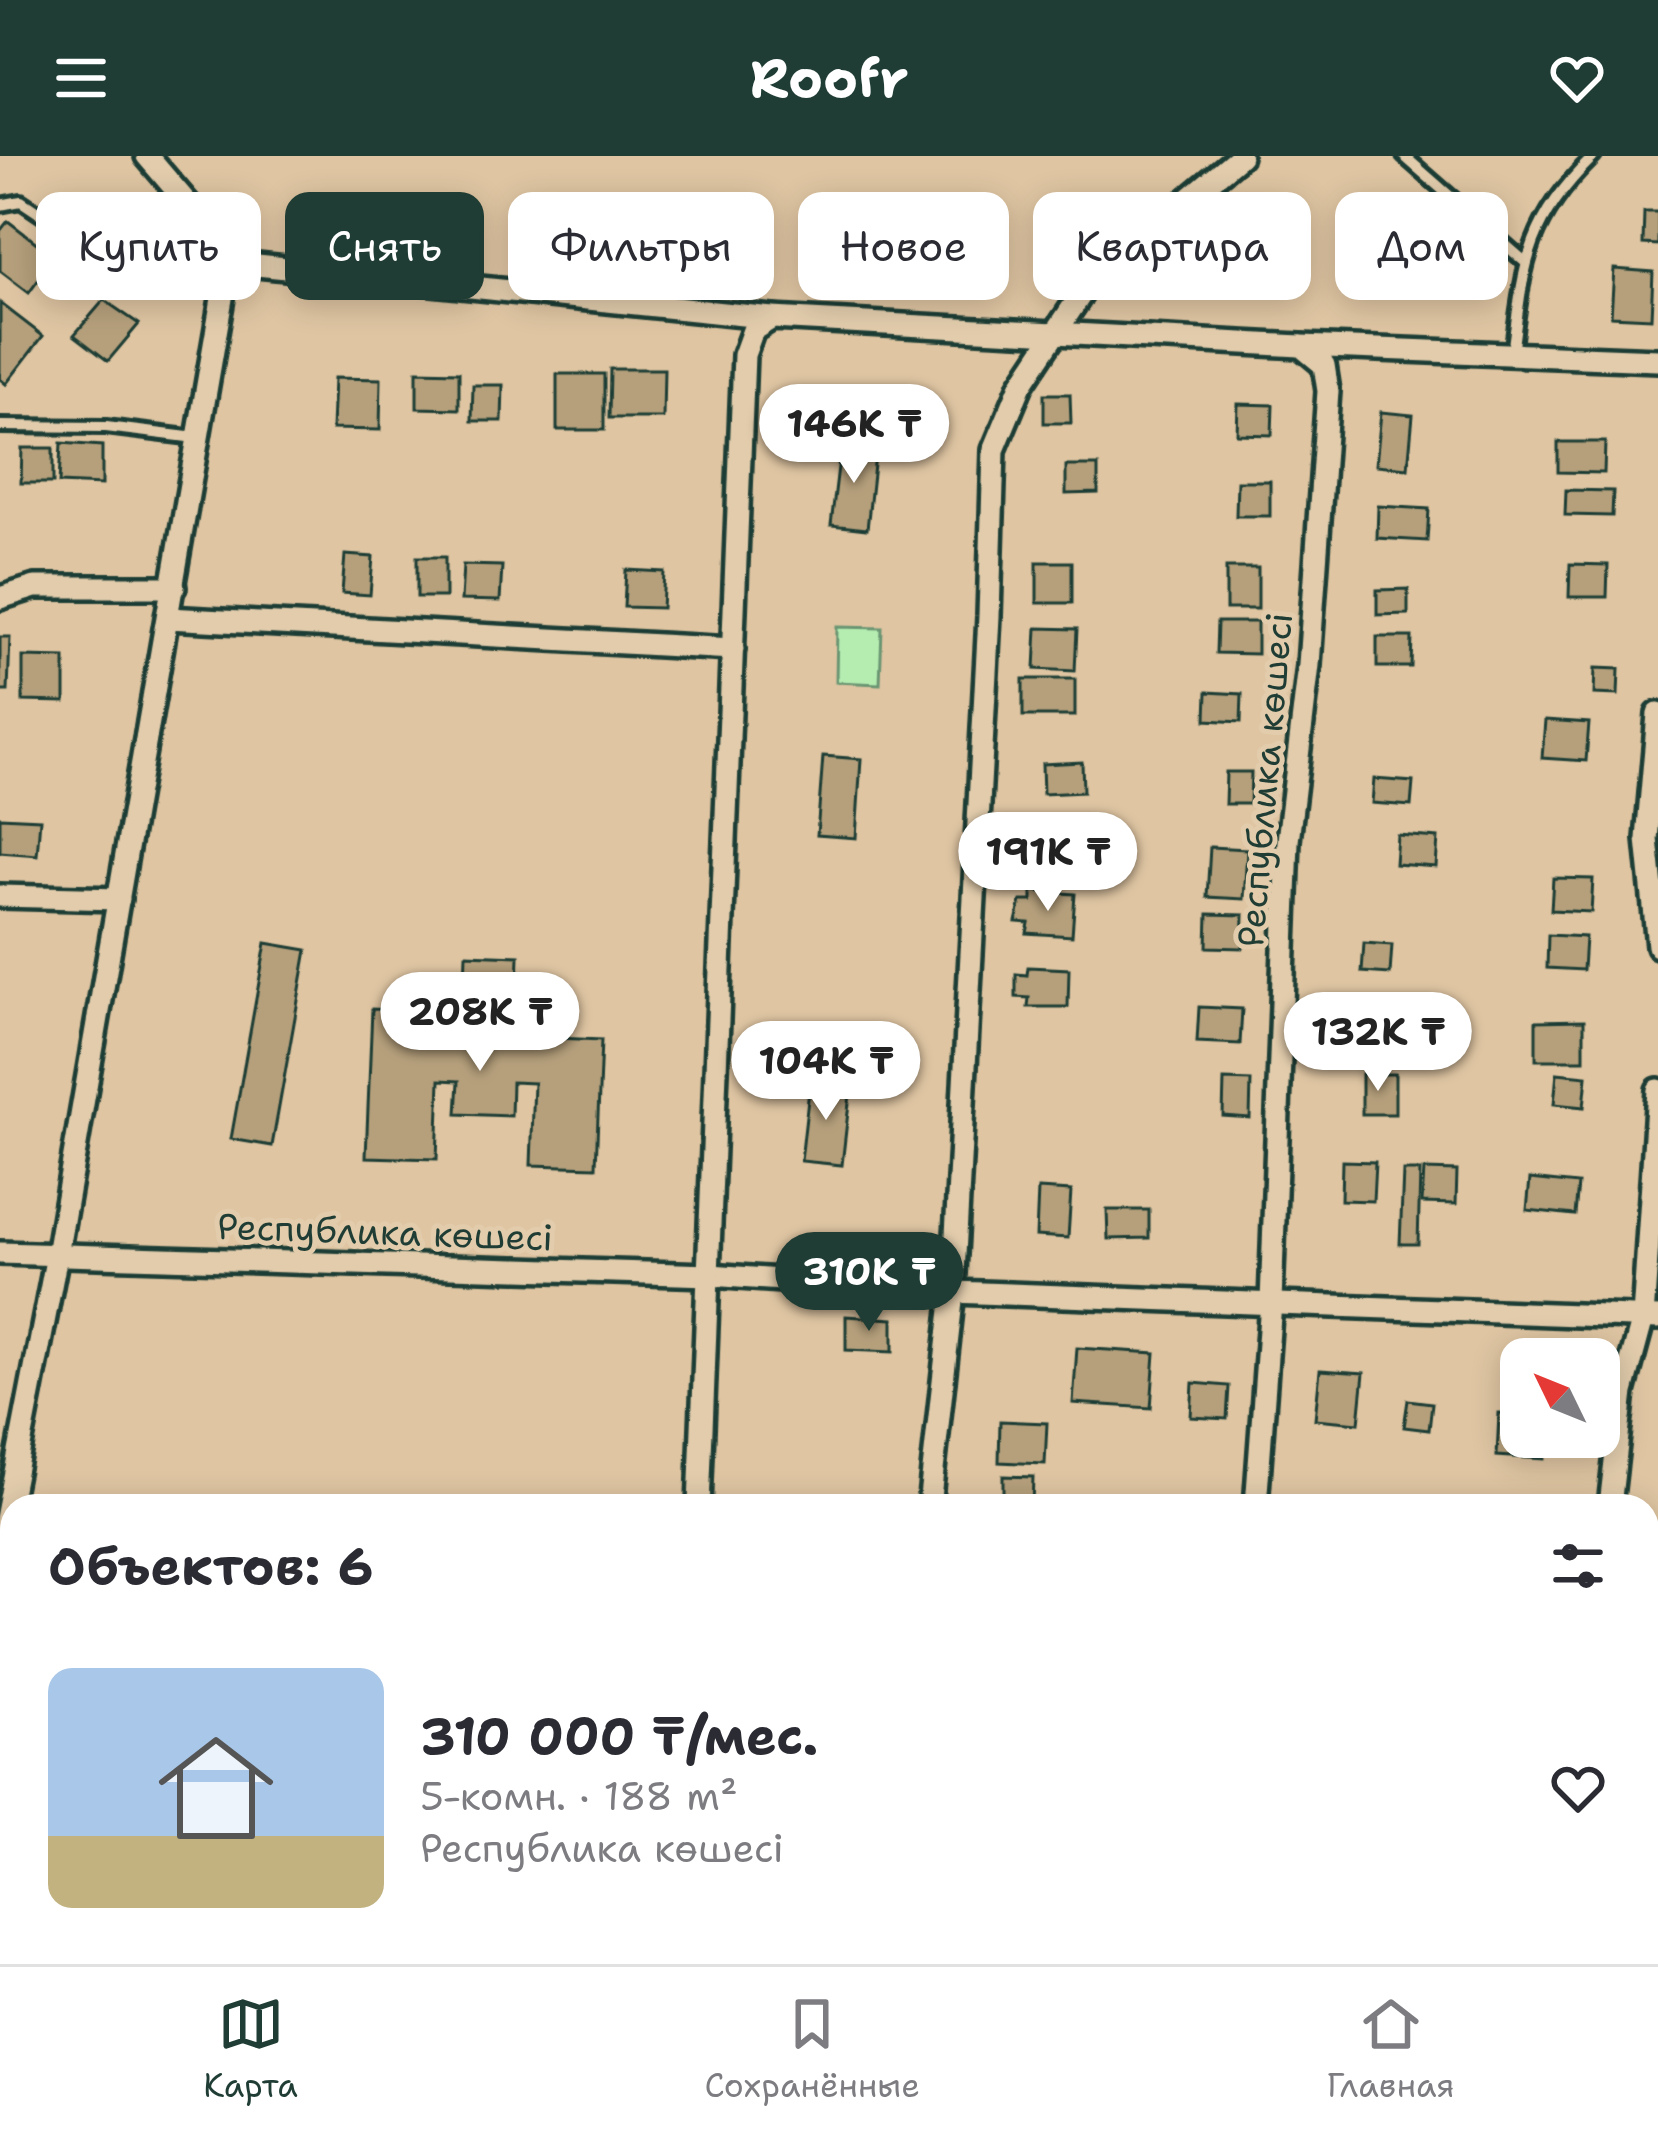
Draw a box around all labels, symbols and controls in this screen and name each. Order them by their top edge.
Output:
text: Roofr [750,42,908,114]
icon: menu [48,45,114,111]
icon: heart [1544,45,1610,111]
chip: Купить [36,192,261,300]
chip: Снять [285,192,484,300]
chip: Фильтры [508,192,774,300]
chip: Новое [798,192,1009,300]
chip: Квартира [1033,192,1311,300]
chip: Дом [1335,192,1508,300]
pin: 146K ₸ [756,384,952,486]
text: 146K ₸ [786,397,922,449]
street label: Республика көшесі [1226,611,1304,949]
pin: 191K ₸ [950,812,1146,914]
text: 191K ₸ [985,825,1111,877]
pin: 208K ₸ [382,972,578,1074]
text: 208K ₸ [407,985,553,1037]
pin: 132K ₸ [1280,992,1476,1094]
text: 132K ₸ [1311,1005,1445,1057]
pin: 104K ₸ [728,1021,924,1123]
text: 104K ₸ [758,1034,894,1086]
street label: Республика көшесі [216,1202,554,1262]
pin: 310K ₸ [771,1232,967,1334]
text: 310K ₸ [802,1245,936,1297]
north arrow [1500,1338,1620,1458]
map controls [1500,1338,1620,1458]
text: Объектов: 6 [48,1532,374,1600]
icon: filters [1545,1533,1611,1599]
text: 310 000 ₸/мес. [420,1702,818,1770]
icon: home [144,1716,288,1860]
icon: heart [1545,1755,1611,1821]
text: 5-комн. · 188 m² [420,1770,738,1822]
text: Республика көшесі [420,1822,784,1874]
tab: Карта [203,1991,298,2108]
tab: Сохранённые [704,1991,920,2108]
tab: Главная [1327,1991,1455,2108]

